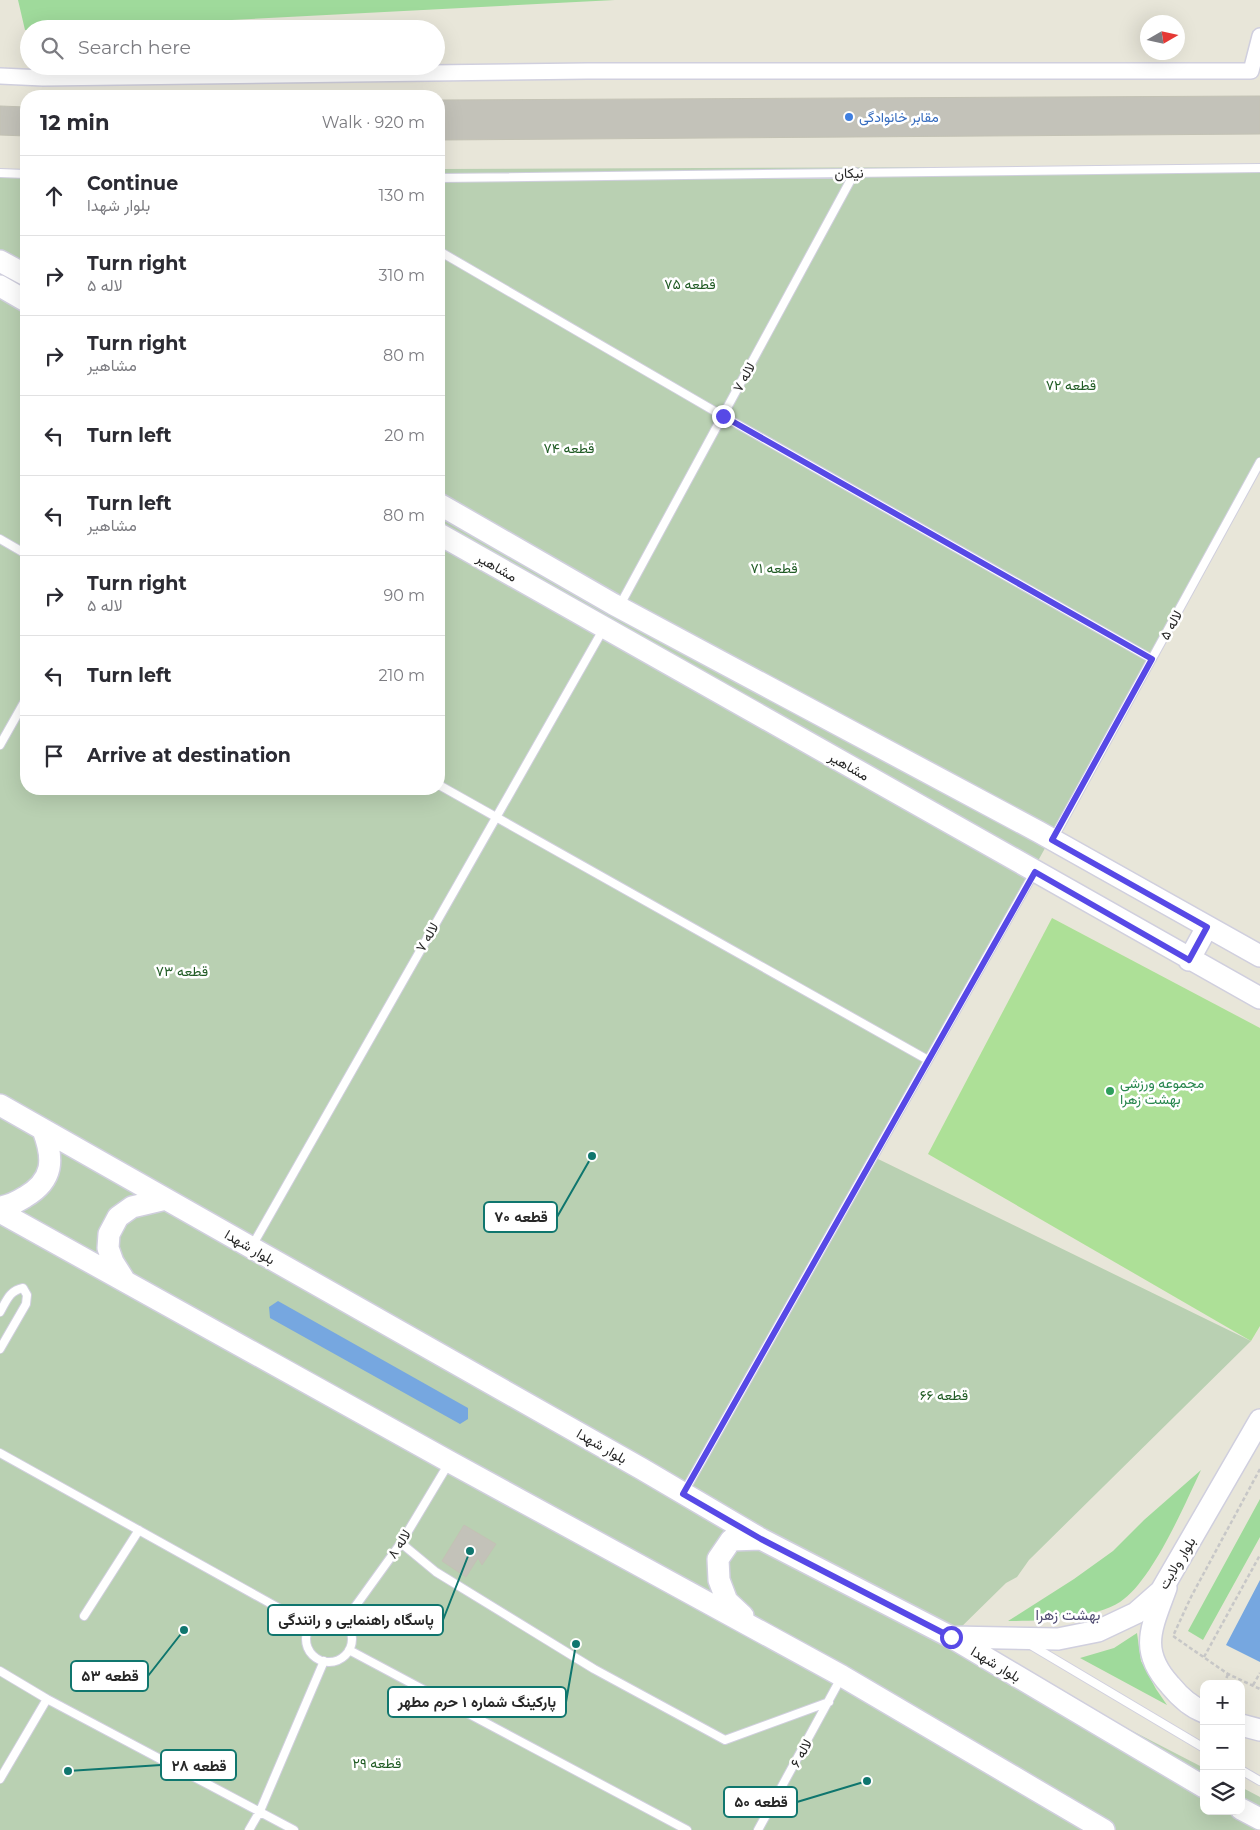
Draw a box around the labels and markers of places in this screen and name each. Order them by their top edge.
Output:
place label: مقابر خانوادگی [859,108,939,126]
marker: مقابر خانوادگی [843,111,855,123]
place label: مجموعه ورزشی بهشت زهرا [1120,1074,1204,1108]
marker: مجموعه ورزشی بهشت زهرا [1104,1085,1116,1097]
callout: قطعه ۷۰ [484,1202,557,1232]
callout: پاسگاه راهنمایی و رانندگی [268,1605,443,1635]
callout: قطعه ۵۳ [71,1661,148,1691]
callout: پارکینگ شماره ۱ حرم مطهر [388,1687,566,1717]
callout: قطعه ۲۸ [161,1750,236,1780]
callout: قطعه ۵۰ [724,1787,797,1817]

